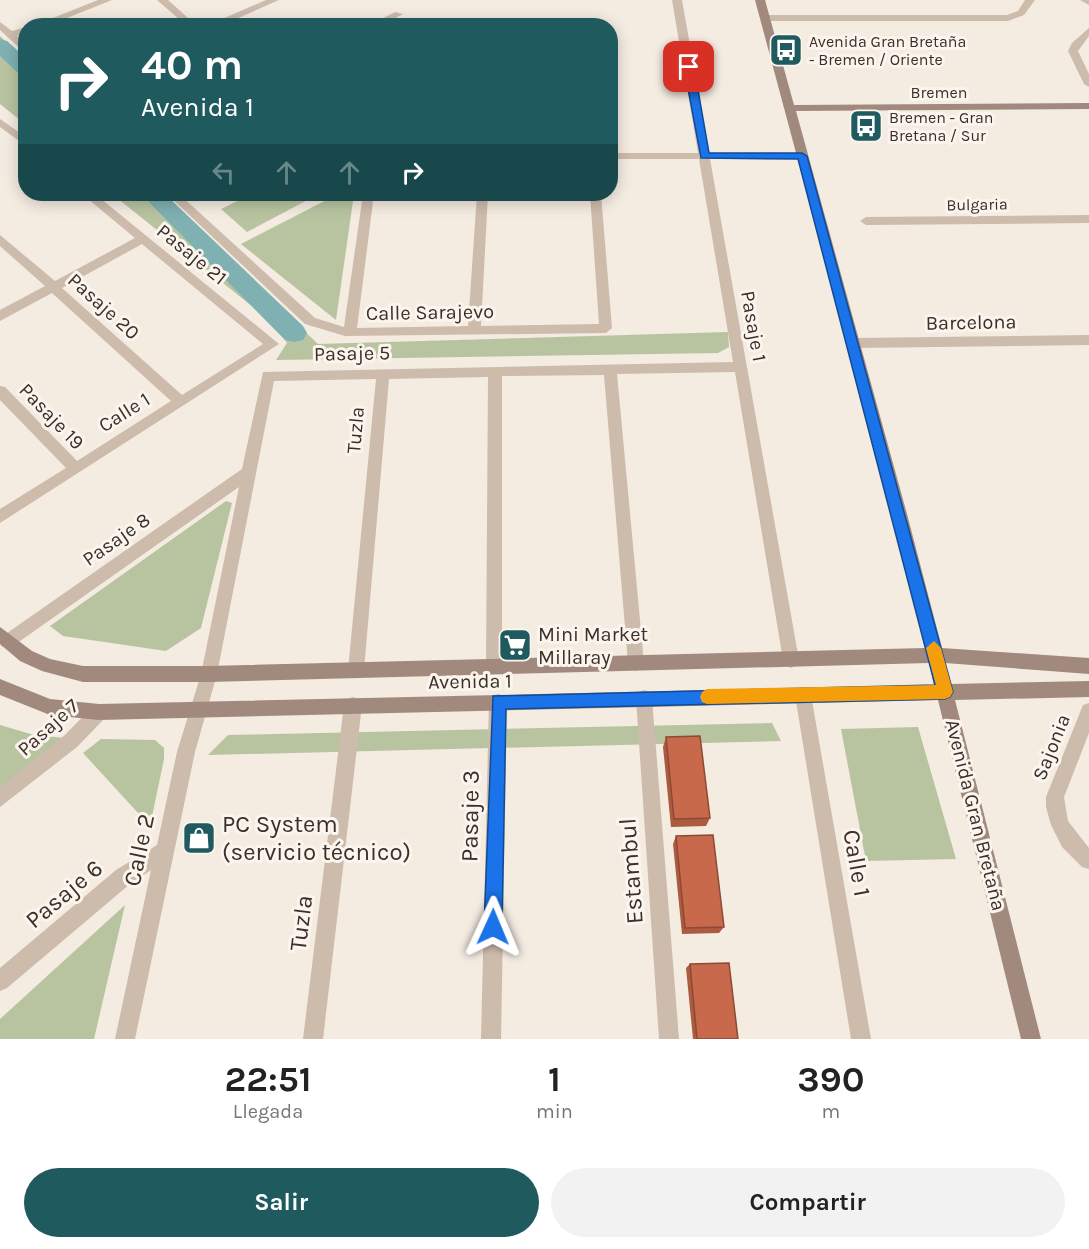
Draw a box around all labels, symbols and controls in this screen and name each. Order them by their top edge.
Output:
bus stop icon: Avenida Gran Bretaña - Bremen / Oriente [768,32,804,68]
place label: Avenida Gran Bretaña - Bremen / Oriente [809,32,966,69]
text: 40 m [141,40,243,90]
pin [663,41,714,92]
icon: right [42,42,120,120]
icon: arrive [672,50,705,83]
street label: Bremen [911,83,967,102]
text: Avenida 1 [141,91,254,123]
bus stop icon: Bremen - Gran Bretana / Sur [848,108,884,144]
place label: Bremen - Gran Bretana / Sur [889,108,994,145]
icon: left [207,156,240,189]
icon: ahead [270,156,303,189]
icon: ahead [333,156,366,189]
icon: right [396,156,429,189]
street label: Bulgaria [946,194,1008,215]
street label: Pasaje 21 [152,219,231,289]
street label: Pasaje 20 [63,268,144,344]
street label: Pasaje 1 [736,289,771,363]
street label: Calle Sarajevo [366,300,494,325]
street label: Barcelona [925,310,1017,335]
street label: Pasaje 5 [314,341,390,366]
street label: Pasaje 19 [15,378,89,454]
street label: Calle 1 [94,388,154,437]
street label: Tuzla [342,406,369,454]
street label: Pasaje 8 [78,508,154,571]
place label: Mini Market Millaray [538,623,648,669]
supermarket icon: Mini Market Millaray [497,627,533,663]
street label: Avenida 1 [428,669,512,694]
street label: Pasaje 7 [13,694,84,761]
street label: Sajonia [1028,711,1075,784]
street label: Avenida Gran Bretaña [941,717,1010,913]
street label: Pasaje 3 [455,770,485,862]
place label: PC System (servicio técnico) [222,810,411,866]
street label: Calle 2 [118,811,160,889]
street label: Estambul [613,817,649,925]
shop icon: PC System (servicio técnico) [181,820,217,856]
street label: Calle 1 [837,827,877,899]
street label: Pasaje 6 [20,854,108,934]
street label: Tuzla [284,893,318,953]
position arrow [461,895,525,959]
text: 22:51 [225,1058,312,1100]
text: 1 [548,1058,561,1100]
text: 390 [797,1058,864,1100]
text: Llegada [233,1100,303,1123]
text: min [536,1100,573,1123]
text: m [822,1100,840,1123]
button: Salir [24,1168,539,1237]
button: Compartir [551,1168,1065,1237]

